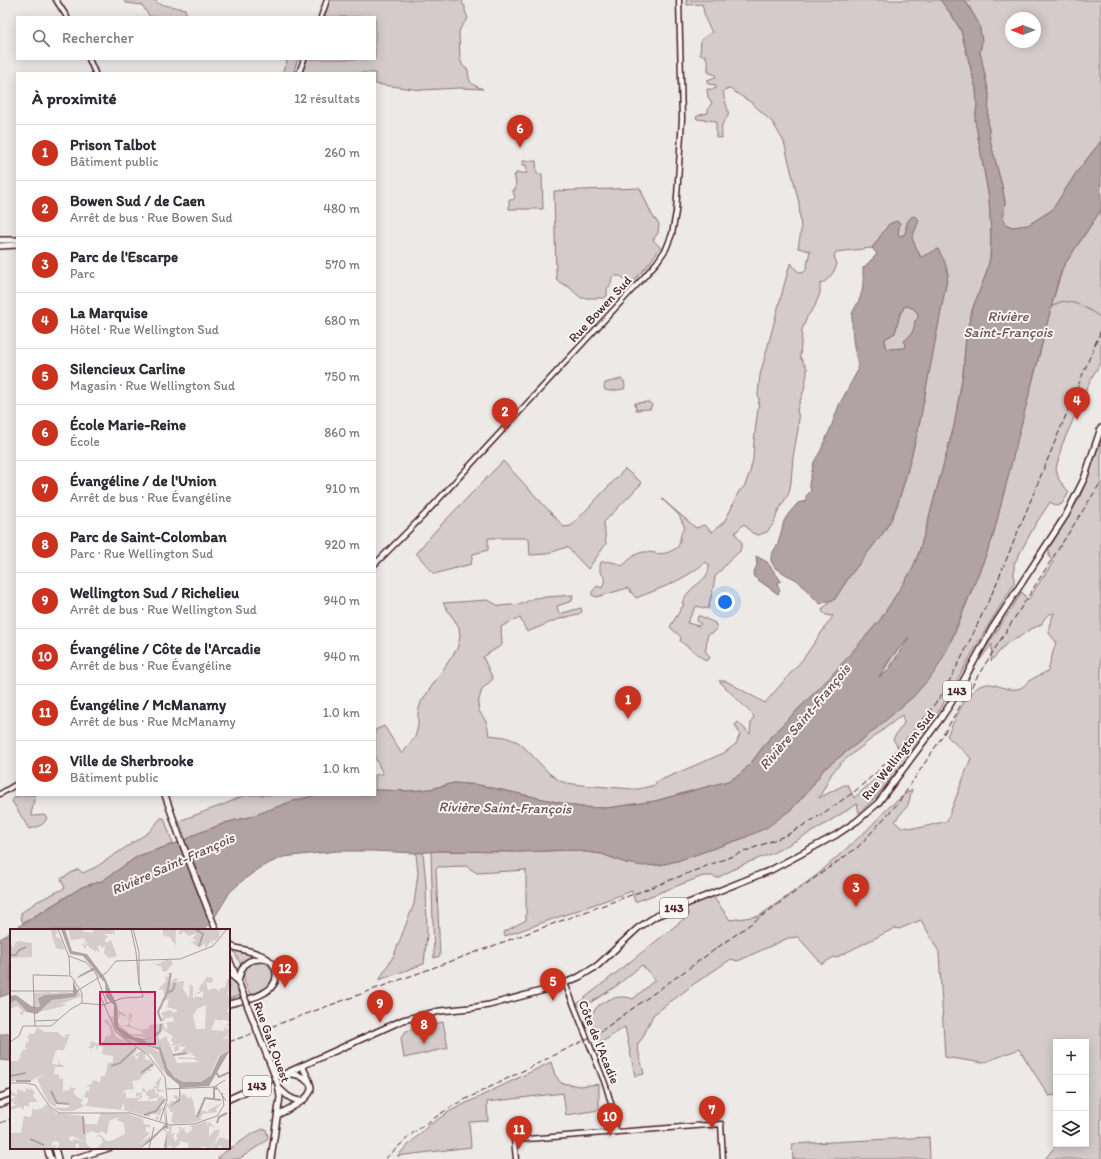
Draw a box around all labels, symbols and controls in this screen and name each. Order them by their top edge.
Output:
north arrow [1005,12,1041,48]
search box [16,16,376,60]
icon: search [30,27,52,49]
text: Rechercher [62,29,134,47]
text: À proximité [32,88,117,108]
text: 12 résultats [294,91,360,106]
pin: 6 [507,115,533,148]
text: Prison Talbot [70,136,156,154]
text: 1 [42,145,48,160]
text: 260 m [324,145,360,160]
text: Bâtiment public [70,154,159,169]
text: Bowen Sud / de Caen [70,192,205,210]
text: 2 [42,201,48,216]
text: 480 m [323,201,360,216]
text: Arrêt de bus · Rue Bowen Sud [70,210,233,225]
text: Parc de l'Escarpe [70,248,178,266]
text: 3 [41,257,49,272]
text: 570 m [325,257,360,272]
text: Parc [70,266,95,281]
street label: Rue Bowen Sud [565,273,635,345]
text: La Marquise [70,304,148,322]
water label: Rivière Saint-François [963,308,1053,341]
text: 4 [41,313,49,328]
text: 680 m [324,313,360,328]
text: Hôtel · Rue Wellington Sud [70,322,219,337]
text: Silencieux Carline [70,360,185,378]
text: 5 [42,369,48,384]
text: 750 m [325,369,360,384]
text: Magasin · Rue Wellington Sud [70,378,235,393]
pin: 4 [1064,387,1090,420]
pin: 2 [492,398,518,431]
text: École Marie-Reine [70,416,186,434]
text: 6 [42,425,48,440]
text: 860 m [324,425,360,440]
text: École [70,434,100,449]
text: Évangéline / de l'Union [70,472,216,490]
text: 7 [42,481,48,496]
text: 910 m [325,481,360,496]
text: Arrêt de bus · Rue Évangéline [70,490,231,505]
text: Parc de Saint-Colomban [70,528,227,546]
text: 8 [41,537,49,552]
text: 920 m [324,537,360,552]
text: Parc · Rue Wellington Sud [70,546,214,561]
text: Wellington Sud / Richelieu [70,584,239,602]
your location [715,592,735,612]
text: 9 [42,593,48,608]
text: 940 m [324,593,360,608]
text: Arrêt de bus · Rue Wellington Sud [70,602,257,617]
text: Évangéline / Côte de l'Arcadie [70,640,261,658]
text: 10 [38,649,52,664]
text: 940 m [324,649,360,664]
text: Arrêt de bus · Rue Évangéline [70,658,231,673]
water label: Rivière Saint-François [756,660,855,773]
road number: 143 [943,681,971,701]
pin: 1 [615,686,641,719]
text: Évangéline / McManamy [70,696,226,714]
text: 11 [39,705,51,720]
text: 1.0 km [323,705,360,720]
street label: Rue Wellington Sud [858,707,938,803]
text: Arrêt de bus · Rue McManamy [70,714,236,729]
text: Ville de Sherbrooke [70,752,194,770]
text: 12 [39,761,51,776]
text: 1.0 km [323,761,360,776]
text: Bâtiment public [70,770,159,785]
water label: Rivière Saint-François [438,798,572,818]
water label: Rivière Saint-François [109,829,238,899]
pin: 3 [843,874,869,907]
road number: 143 [660,898,688,918]
inset map [10,929,230,1149]
pin: 12 [272,955,298,988]
pin: 5 [540,968,566,1001]
pin: 9 [367,990,393,1023]
street label: Côte de l'Acadie [575,998,623,1086]
street label: Rue Galt Ouest [250,1000,294,1085]
pin: 8 [411,1011,437,1044]
map controls [1053,1039,1089,1147]
button: + [1053,1039,1089,1075]
button: − [1053,1075,1089,1111]
road number: 143 [243,1076,271,1096]
pin: 7 [699,1096,725,1129]
pin: 10 [597,1103,623,1136]
button: layers [1053,1111,1089,1147]
pin: 11 [506,1116,532,1149]

